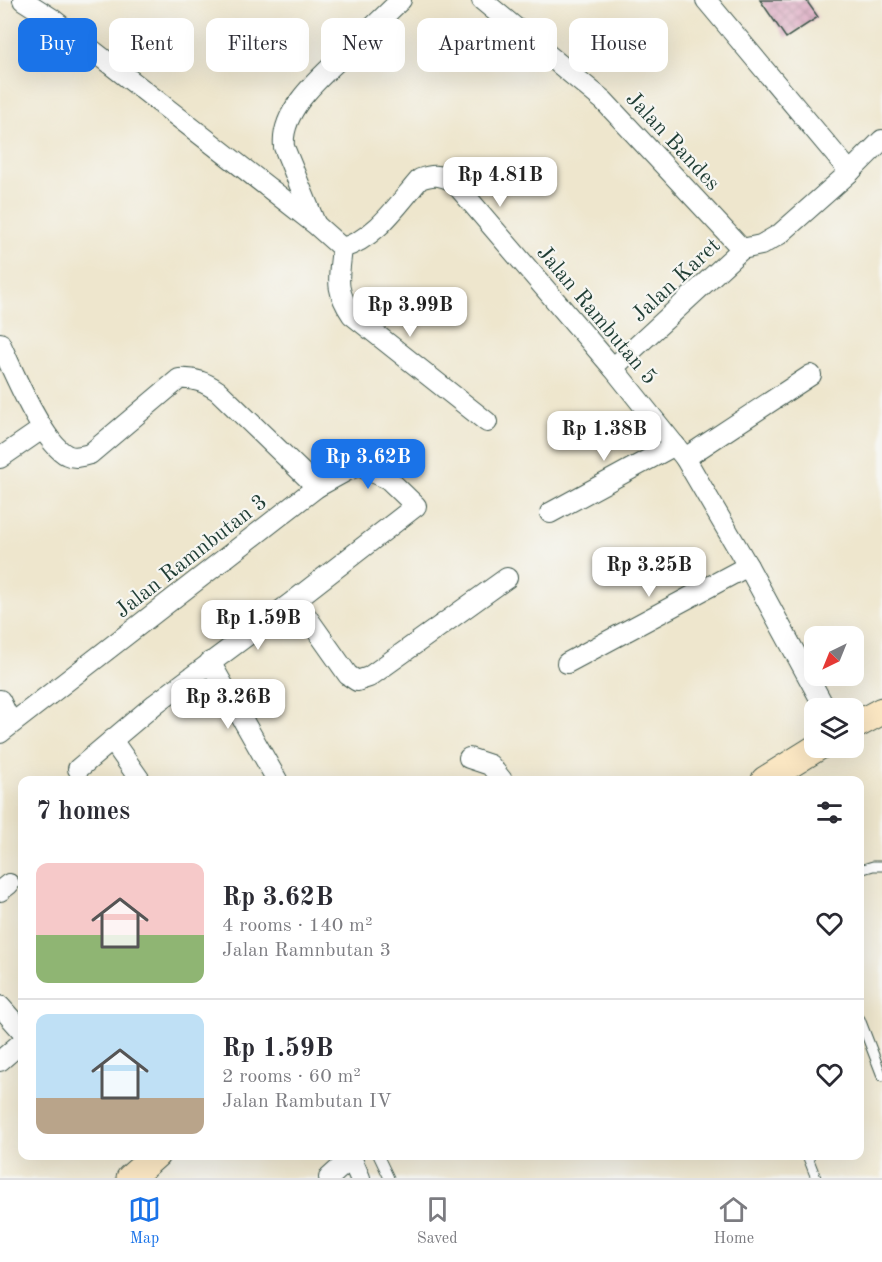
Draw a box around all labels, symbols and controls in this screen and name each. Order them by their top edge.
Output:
chip: Buy [18,18,97,72]
chip: Rent [109,18,194,72]
chip: Filters [206,18,309,72]
chip: New [321,18,405,72]
chip: Apartment [417,18,557,72]
chip: House [569,18,668,72]
street label: Jalan Bandes [621,88,724,195]
pin: Rp 4.81B [438,157,562,208]
text: Rp 4.81B [457,166,543,186]
street label: Jalan Karet [628,234,725,327]
street label: Jalan Rambutan 5 [532,242,661,389]
pin: Rp 3.99B [348,287,472,338]
text: Rp 3.99B [367,296,453,316]
pin: Rp 1.38B [542,411,666,462]
text: Rp 1.38B [561,420,647,440]
pin: Rp 3.62B [306,439,430,490]
text: Rp 3.62B [325,448,411,468]
street label: Jalan Ramnbutan 3 [111,491,271,622]
pin: Rp 3.25B [587,547,711,598]
text: Rp 3.25B [606,556,692,576]
pin: Rp 1.59B [196,600,320,651]
text: Rp 1.59B [215,609,301,629]
north arrow [804,626,864,686]
map controls [804,626,864,758]
pin: Rp 3.26B [166,679,290,730]
text: Rp 3.26B [185,688,271,708]
button: layers [804,698,864,758]
icon: filters [813,796,846,829]
text: 7 homes [36,799,130,825]
text: Rp 3.62B [222,885,333,911]
icon: home [84,887,156,959]
icon: heart [813,907,846,940]
text: 4 rooms · 140 m² [222,916,372,936]
text: Jalan Ramnbutan 3 [222,941,391,961]
text: Rp 1.59B [222,1036,333,1062]
icon: home [84,1038,156,1110]
icon: heart [813,1058,846,1091]
text: 2 rooms · 60 m² [222,1067,361,1087]
text: Jalan Rambutan IV [222,1092,392,1112]
tab: Map [128,1193,161,1249]
tab: Saved [417,1193,458,1249]
tab: Home [713,1193,754,1249]

